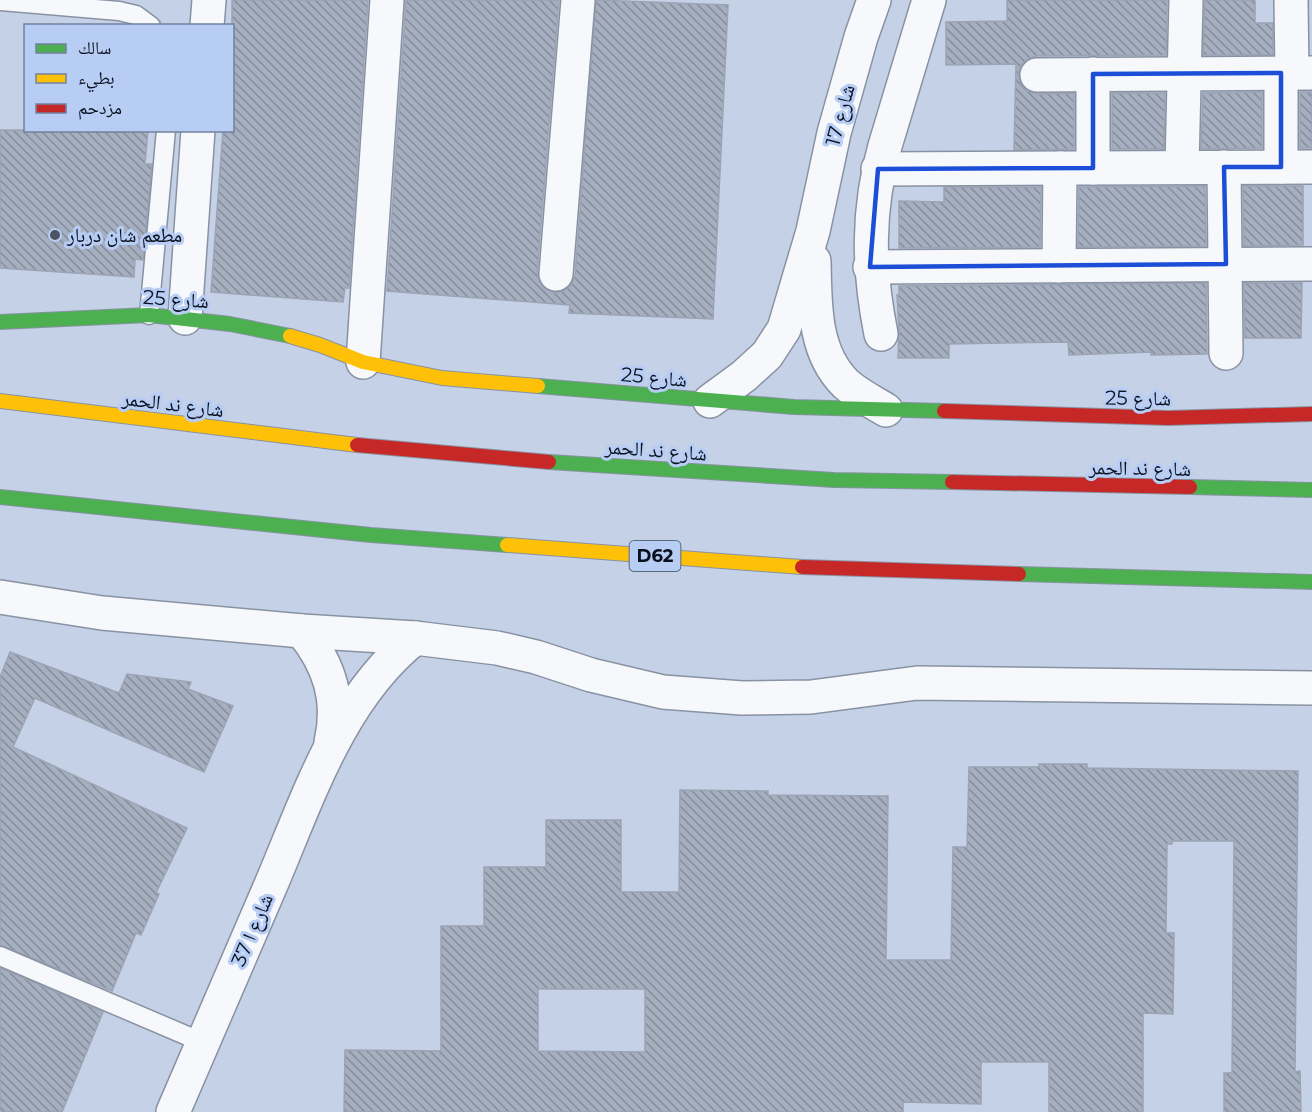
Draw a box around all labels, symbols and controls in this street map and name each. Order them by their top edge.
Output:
legend [24,24,234,132]
text: سالك [78,37,111,59]
text: بطيء [78,67,115,93]
street label: شارع 17 [820,82,861,148]
text: مزدحم [78,97,122,120]
place label: مطعم شان دربار [66,223,182,249]
marker: مطعم شان دربار [48,228,62,242]
street label: شارع 25 [142,285,210,314]
street label: شارع 25 [620,362,688,393]
street label: شارع 25 [1105,385,1171,412]
street label: شارع ند الحمر [120,386,225,423]
street label: شارع ند الحمر [603,434,708,467]
street label: شارع ند الحمر [1088,455,1191,482]
road number: D62 [630,541,680,571]
street label: شارع ا 37 [226,890,279,970]

